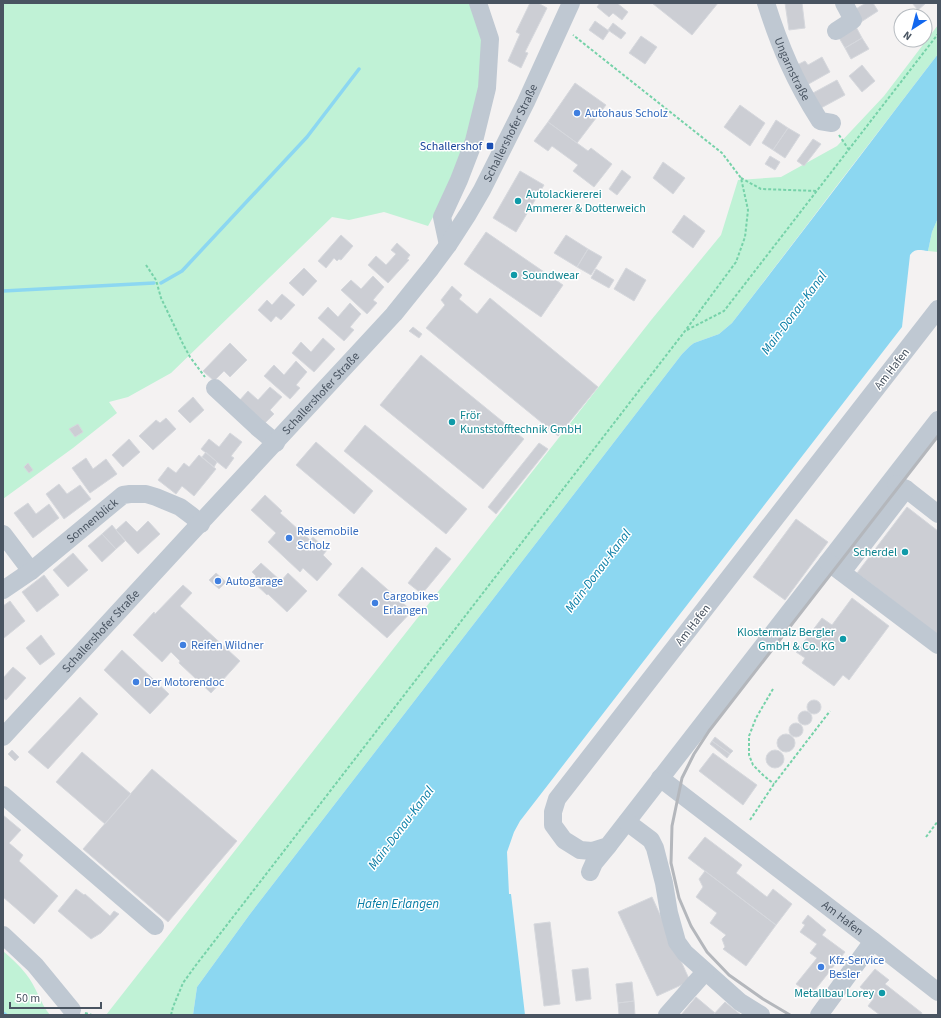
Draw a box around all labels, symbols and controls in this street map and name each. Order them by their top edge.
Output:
north arrow [893,8,933,48]
text: N [900,27,915,44]
street label: Ungarnstraße [770,35,815,104]
street label: Schallershofer Straße [479,81,542,185]
place label: Autohaus Scholz [585,105,668,122]
marker: Autohaus Scholz [572,108,582,118]
place label: Schallershof [420,138,482,155]
marker: Schallershof [485,141,495,151]
place label: Autolackiererei Ammerer & Dotterweich [526,186,646,217]
marker: Autolackiererei Ammerer & Dotterweich [513,196,523,206]
place label: Soundwear [522,267,580,284]
water label: Main-Donau-Kanal [757,267,832,358]
marker: Soundwear [509,270,519,280]
street label: Am Hafen [870,345,914,393]
street label: Schallershofer Straße [278,348,363,439]
place label: Frör Kunststofftechnik GmbH [460,407,582,438]
marker: Frör Kunststofftechnik GmbH [447,417,457,427]
street label: Sonnenblick [62,494,122,547]
place label: Reisemobile Scholz [297,523,359,554]
water label: Main-Donau-Kanal [561,525,636,616]
marker: Reisemobile Scholz [284,533,294,543]
place label: Scherdel [853,544,897,561]
marker: Scherdel [900,547,910,557]
place label: Autogarage [226,573,283,590]
marker: Autogarage [213,576,223,586]
street label: Schallershofer Straße [58,586,143,676]
place label: Cargobikes Erlangen [383,588,439,619]
marker: Cargobikes Erlangen [370,598,380,608]
street label: Am Hafen [671,601,715,649]
place label: Klostermalz Bergler GmbH & Co. KG [737,624,836,655]
marker: Klostermalz Bergler GmbH & Co. KG [838,634,848,644]
place label: Reifen Wildner [191,637,265,654]
marker: Reifen Wildner [178,640,188,650]
place label: Der Motorendoc [144,674,225,691]
marker: Der Motorendoc [131,677,141,687]
water label: Main-Donau-Kanal [364,782,439,873]
water label: Hafen Erlangen [357,895,439,913]
street label: Am Hafen [818,896,867,939]
place label: Kfz-Service Besler [829,952,884,983]
marker: Kfz-Service Besler [816,962,826,972]
scale bar [10,984,101,1010]
place label: Metallbau Lorey [794,985,874,1002]
marker: Metallbau Lorey [877,988,887,998]
text: 50 m [16,990,40,1007]

